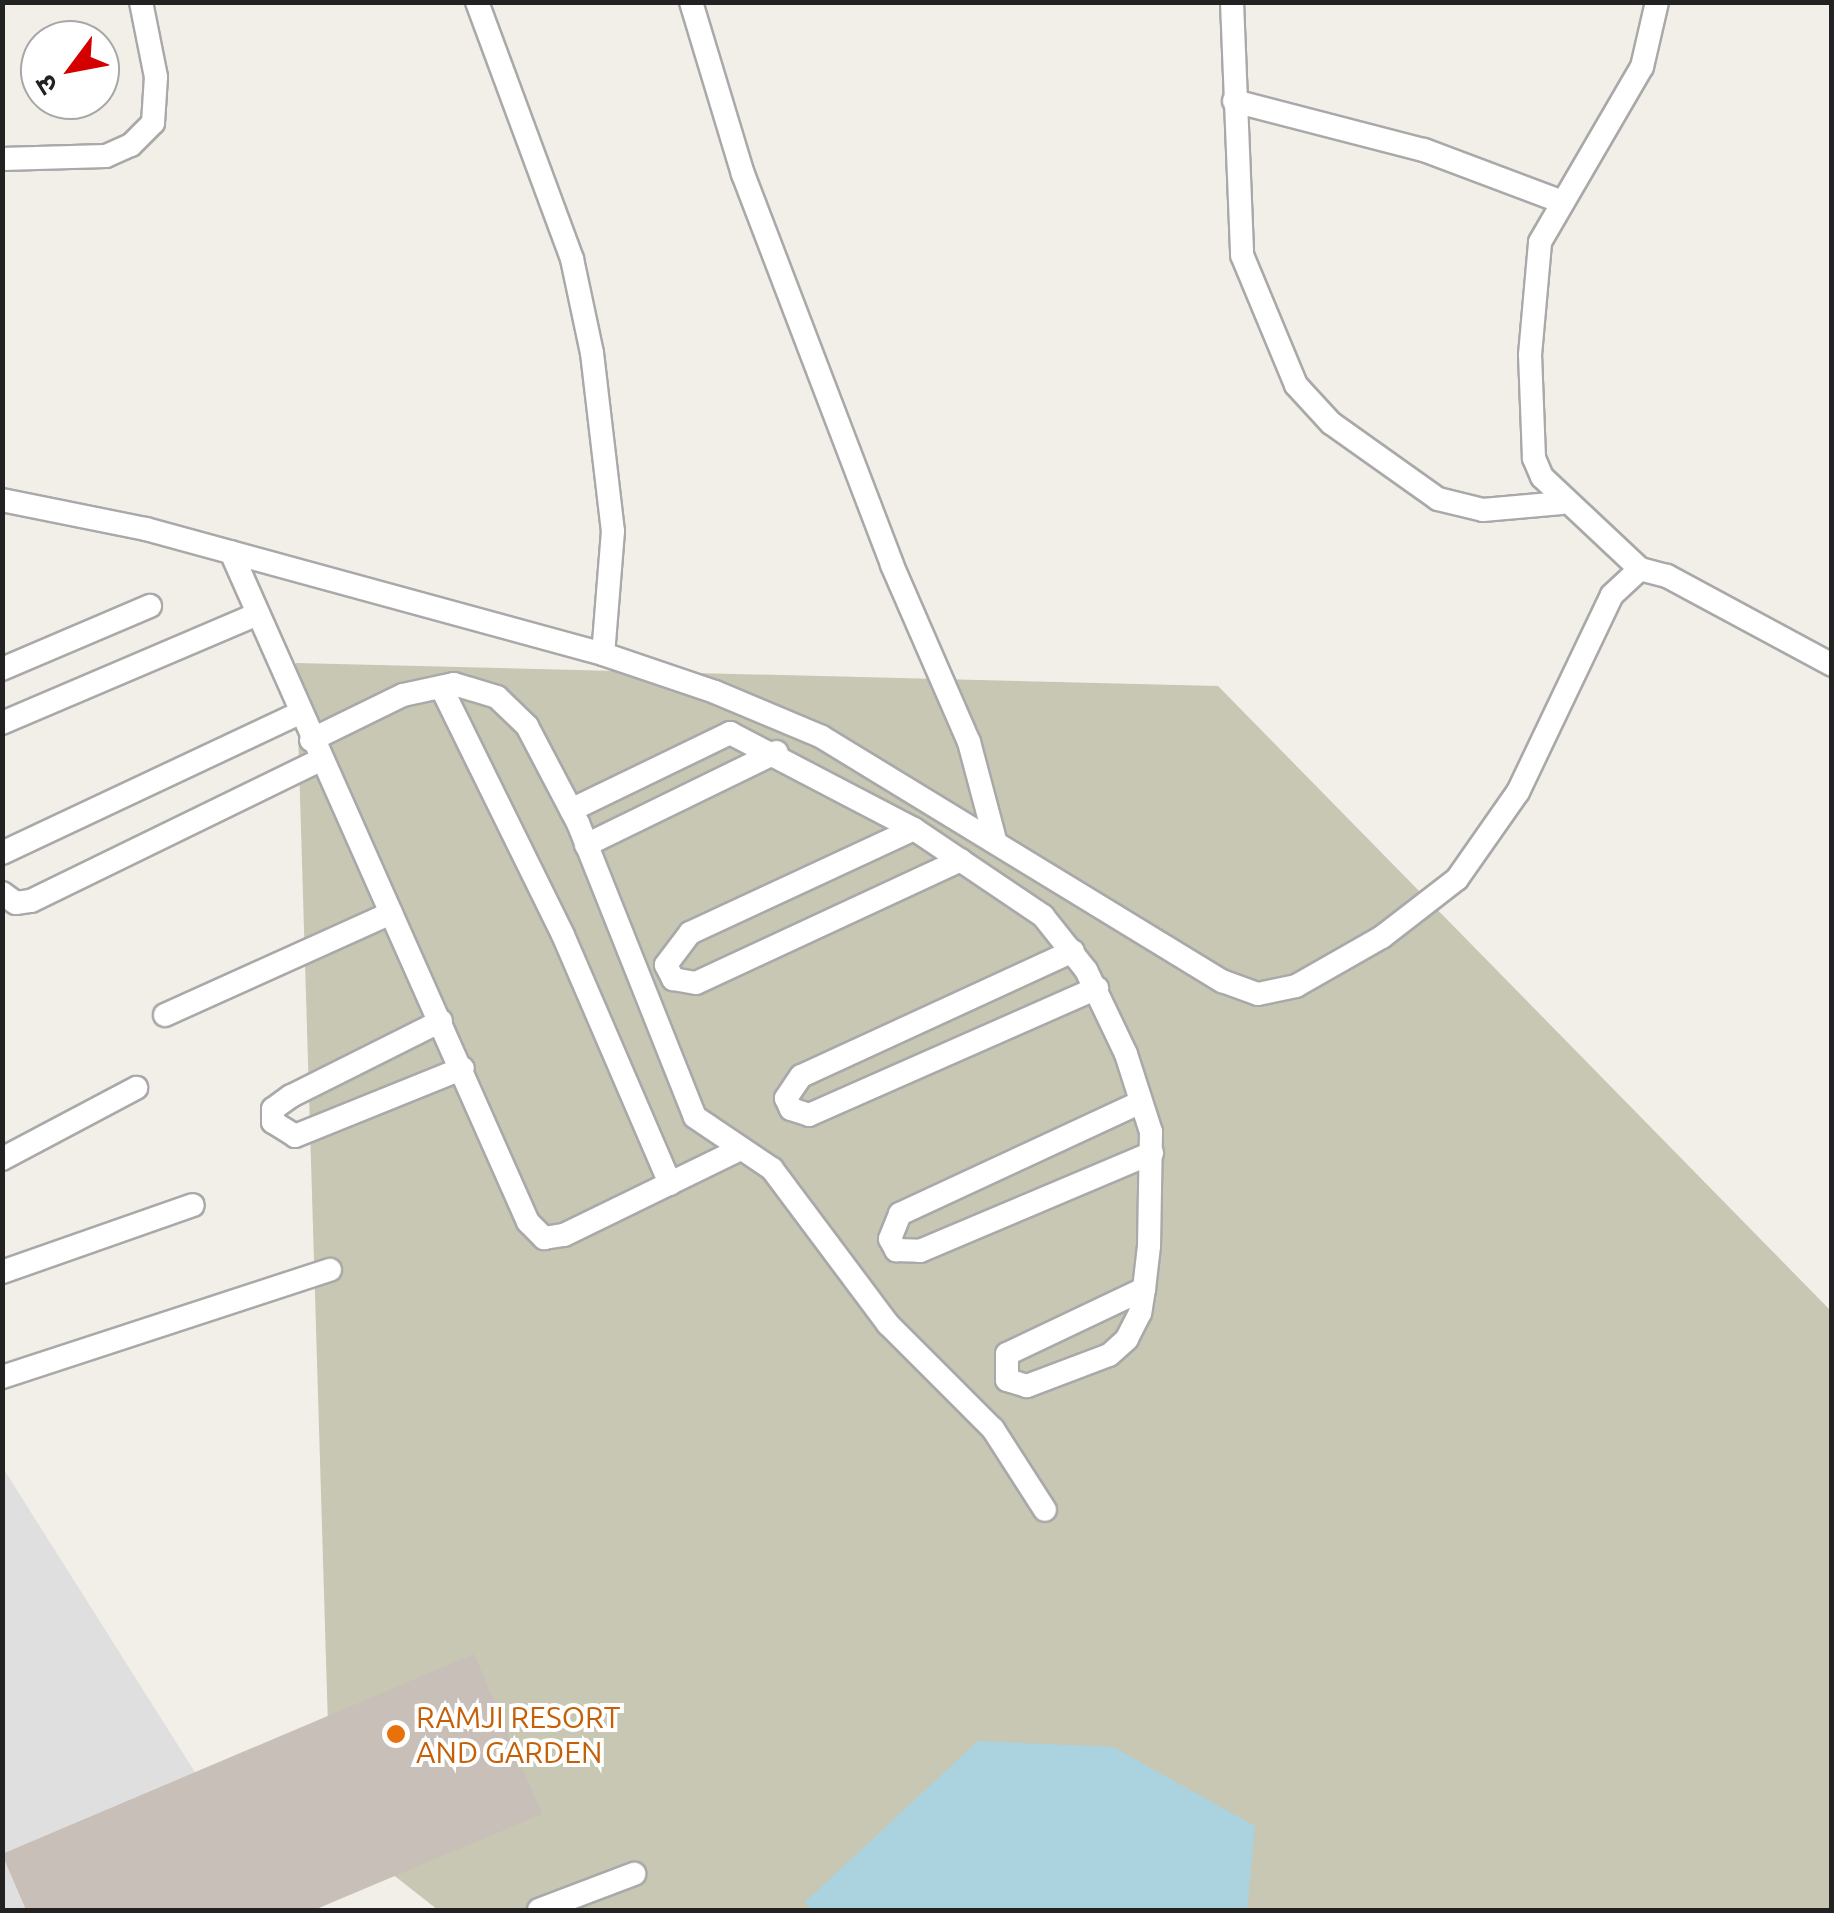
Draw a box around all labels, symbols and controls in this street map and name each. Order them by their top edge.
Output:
north arrow [20,20,120,120]
text: उ [28,70,63,100]
place label: RAMJI RESORT AND GARDEN [416,1699,620,1770]
marker: RAMJI RESORT AND GARDEN [385,1723,407,1745]

